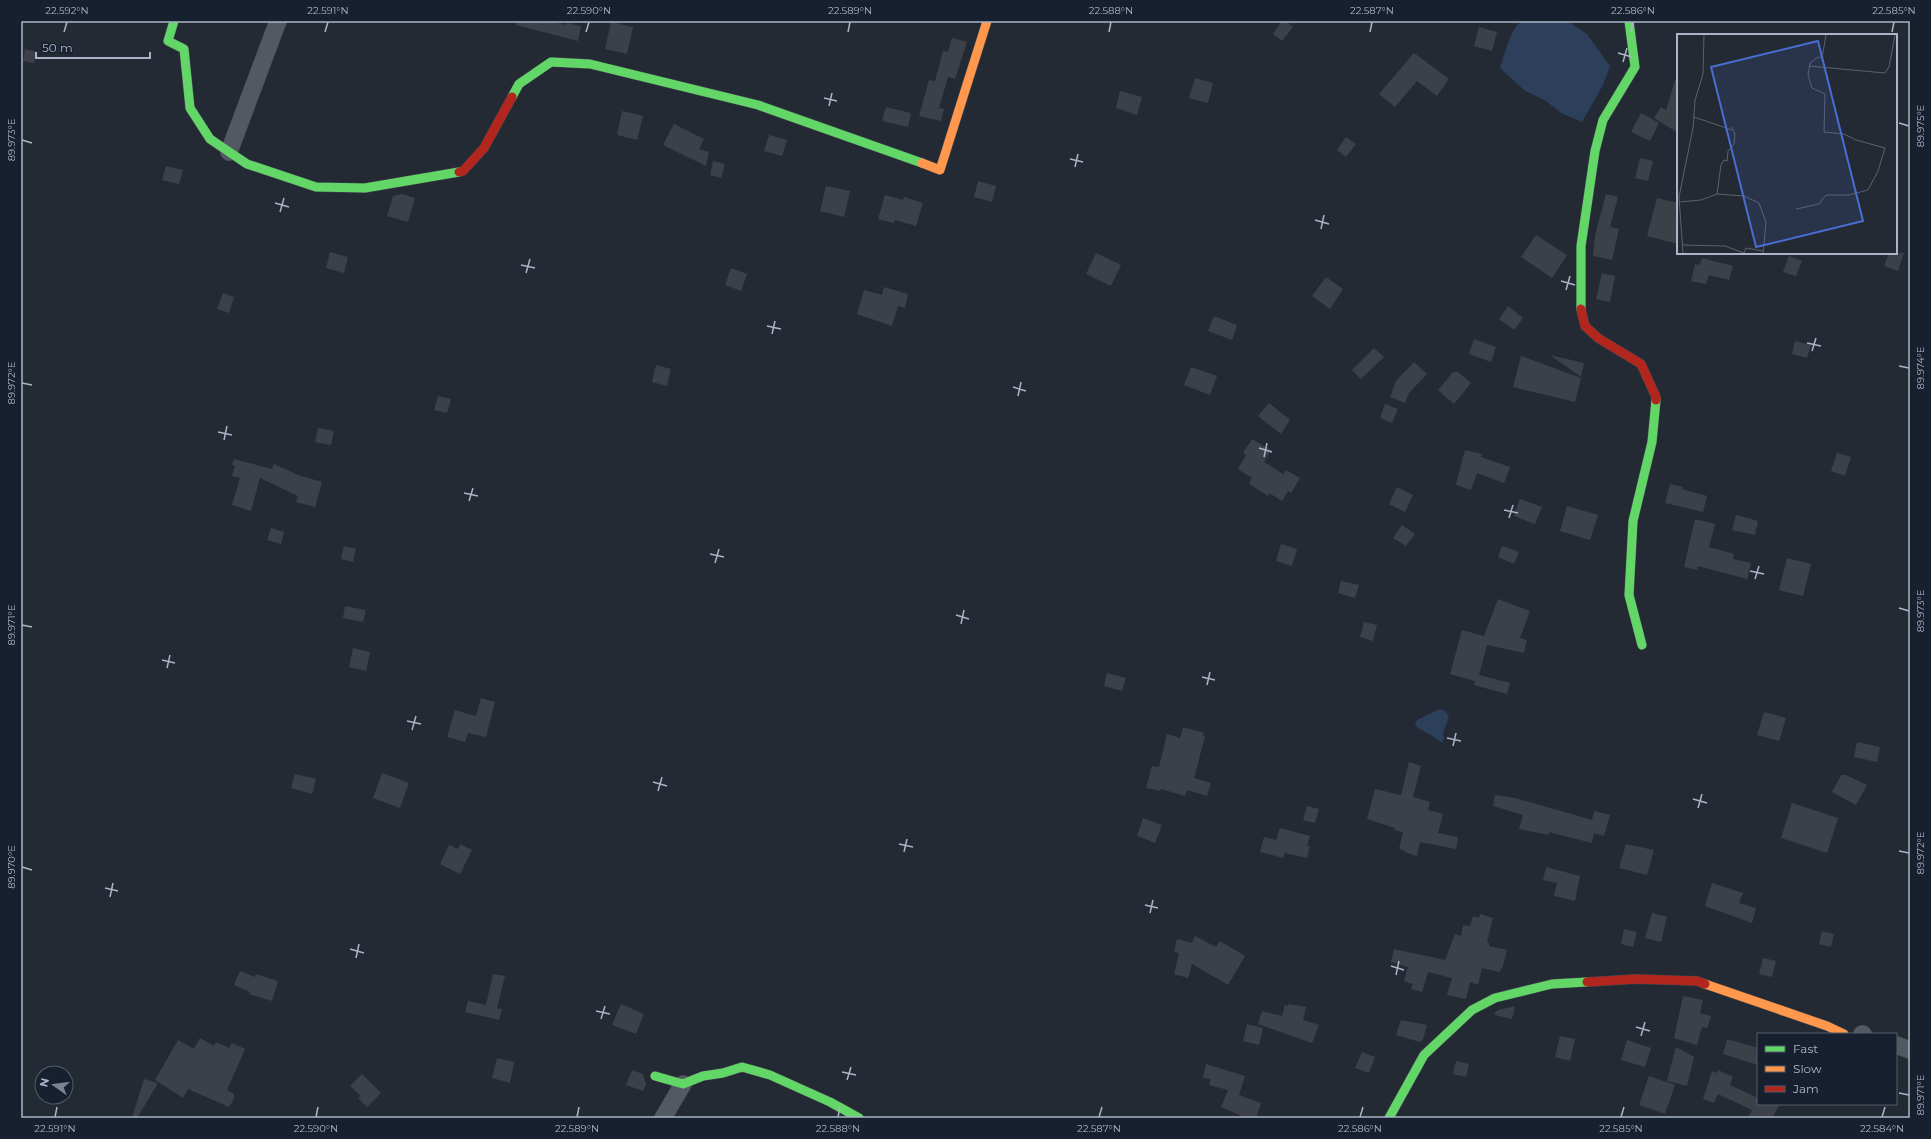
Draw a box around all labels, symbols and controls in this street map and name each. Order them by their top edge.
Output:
text: 22.592°N [45,4,89,17]
text: 22.591°N [307,4,349,17]
text: 22.590°N [567,4,611,17]
text: 22.589°N [828,4,872,17]
text: 22.588°N [1089,4,1133,17]
text: 22.587°N [1350,4,1394,17]
text: 22.586°N [1611,4,1655,17]
text: 22.585°N [1872,4,1916,17]
scale bar [36,34,150,60]
inset map [1677,34,1897,254]
text: 50 m [42,40,73,55]
text: 89.975°E [1914,104,1927,147]
text: 89.973°E [5,118,18,161]
text: 89.974°E [1914,346,1927,389]
text: 89.972°E [5,361,18,404]
text: 89.973°E [1914,589,1927,632]
text: 89.971°E [5,604,18,645]
text: 89.972°E [1914,831,1927,874]
text: 89.970°E [5,845,18,889]
legend [1757,1033,1897,1105]
text: Fast [1793,1041,1818,1056]
text: Slow [1793,1061,1822,1076]
north arrow [34,1065,74,1105]
text: 89.971°E [1914,1074,1927,1115]
text: N [36,1077,52,1089]
text: Jam [1792,1081,1819,1096]
text: 22.591°N [34,1122,76,1135]
text: 22.590°N [294,1122,338,1135]
text: 22.589°N [555,1122,599,1135]
text: 22.588°N [816,1122,860,1135]
text: 22.587°N [1077,1122,1121,1135]
text: 22.586°N [1338,1122,1382,1135]
text: 22.585°N [1599,1122,1643,1135]
text: 22.584°N [1860,1122,1904,1135]

